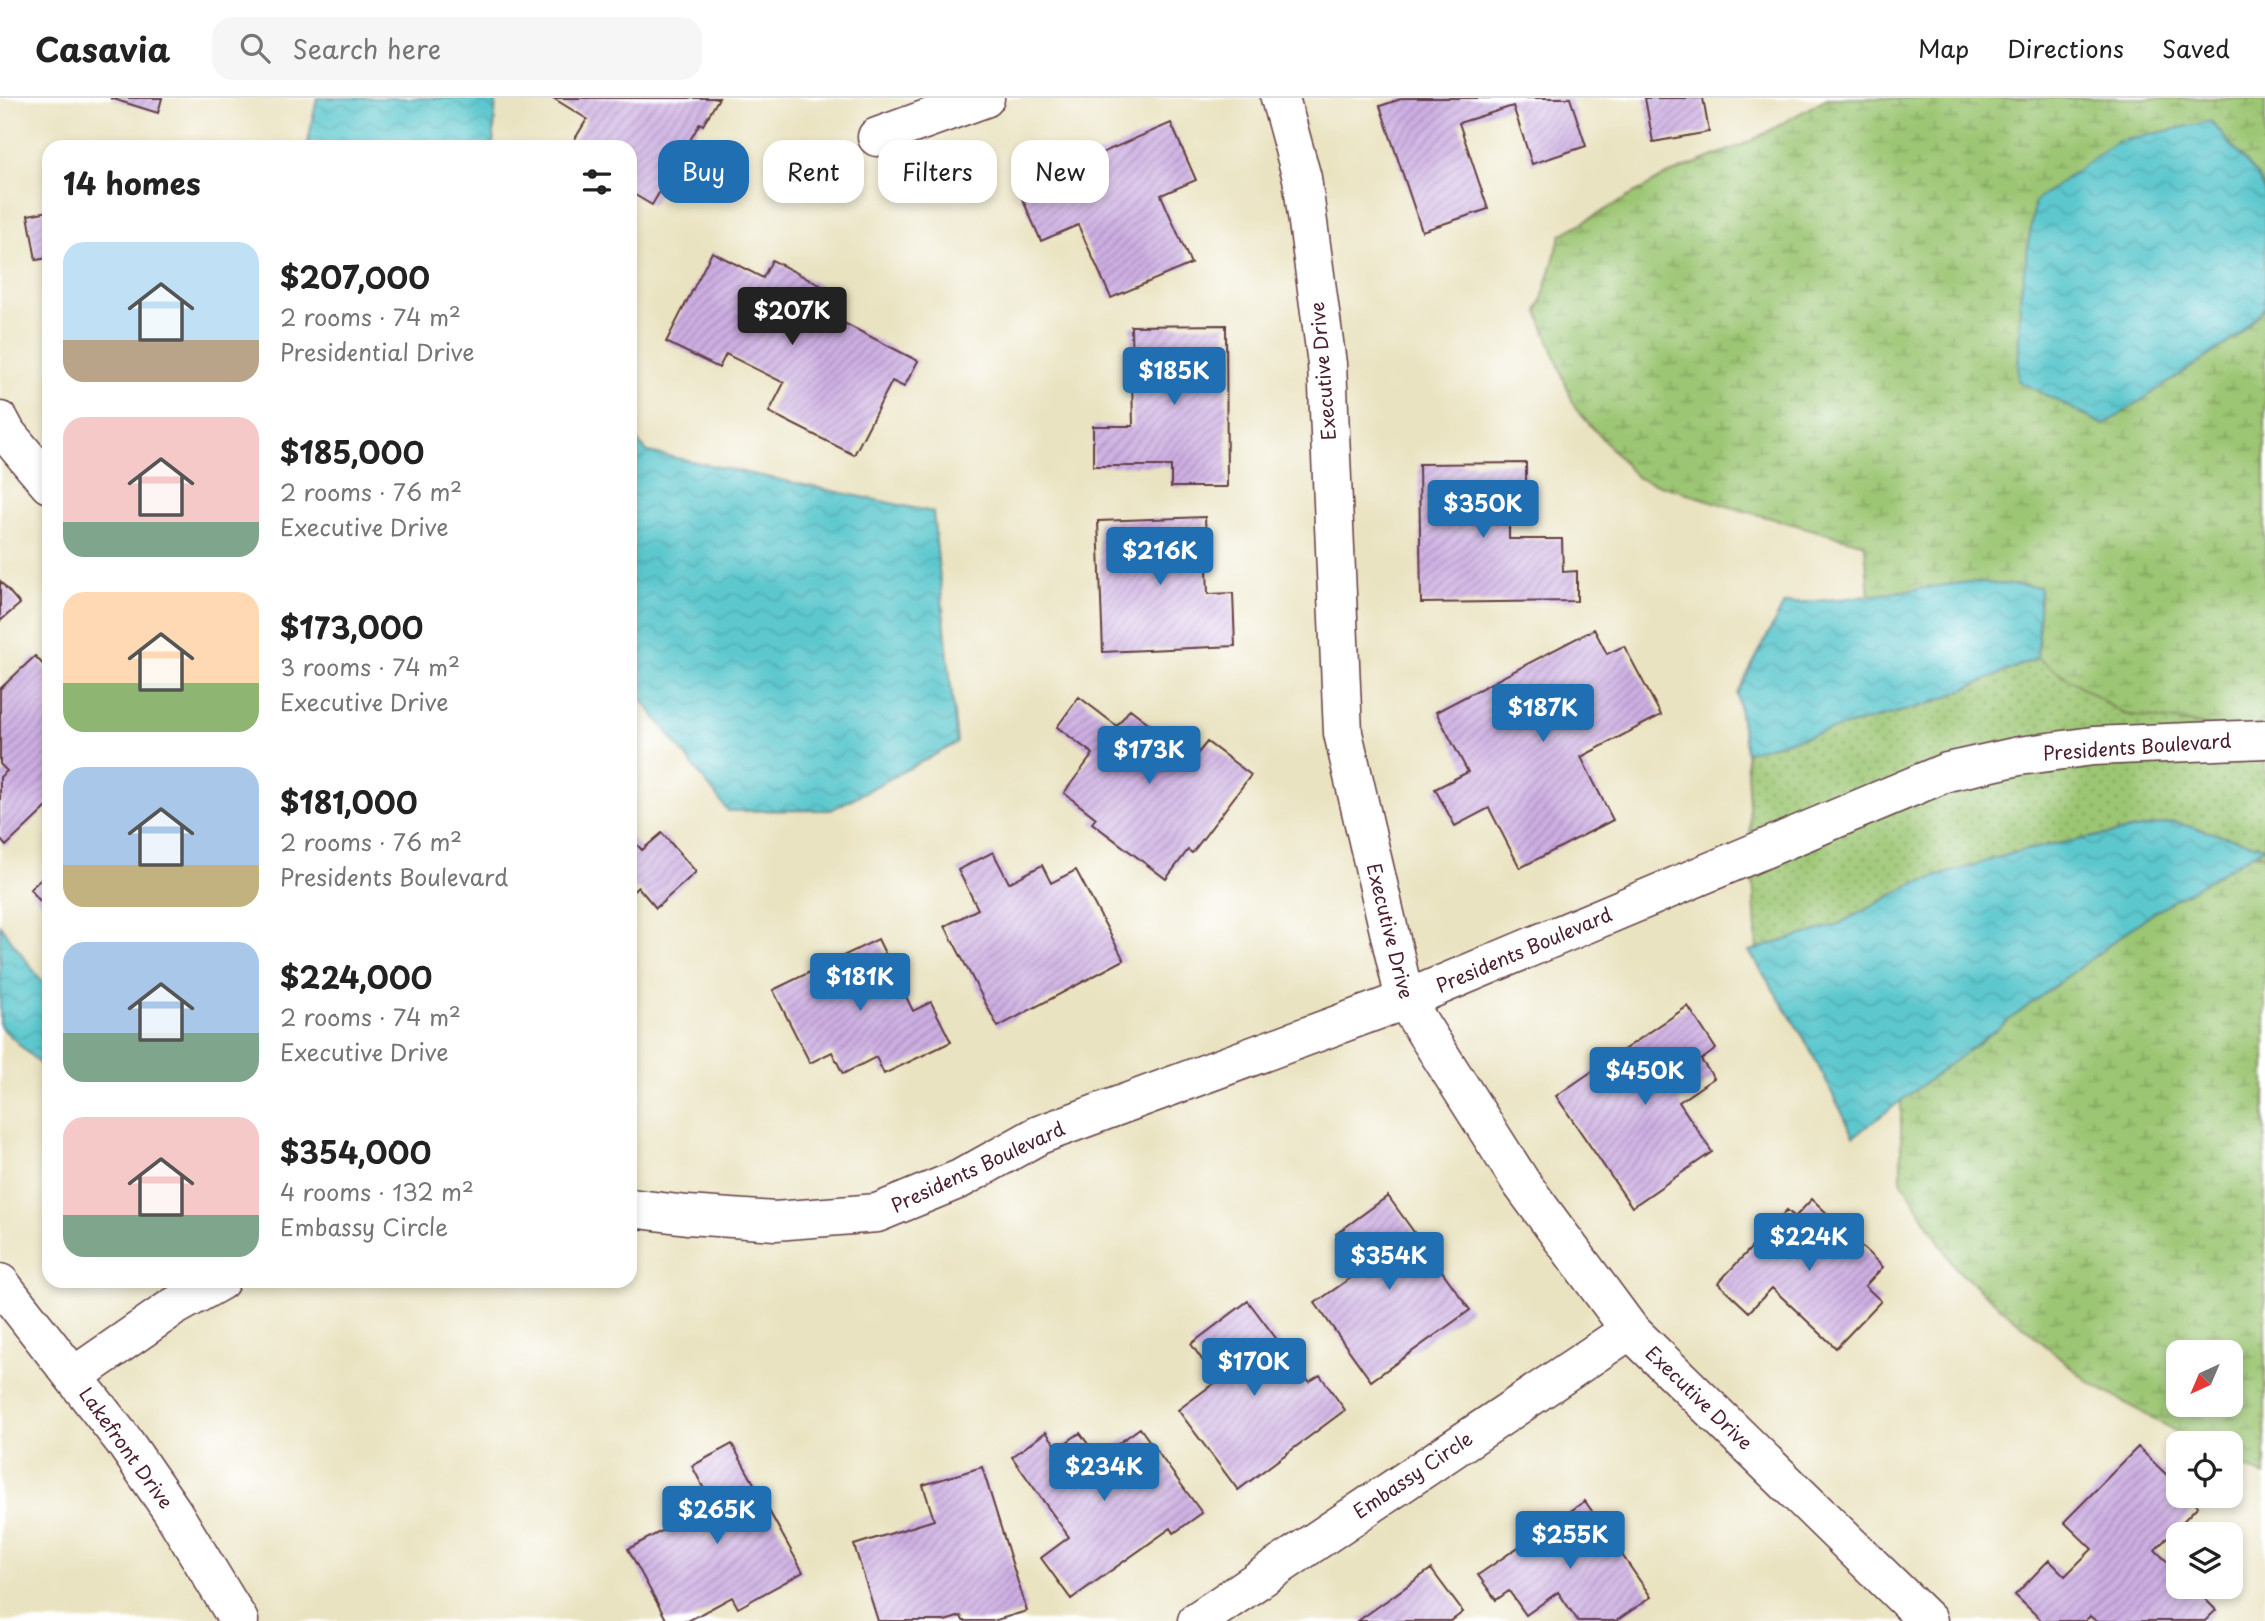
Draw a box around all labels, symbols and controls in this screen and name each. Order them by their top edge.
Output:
search box [212,17,702,80]
text: Casavia [35,23,170,73]
icon: search [236,29,274,67]
text: Search here [292,29,441,68]
text: Map [1918,30,1969,66]
text: Directions [2007,30,2124,66]
text: Saved [2162,30,2230,66]
chip: Buy [658,140,749,203]
chip: Rent [763,140,864,203]
chip: Filters [878,140,997,203]
chip: New [1011,140,1109,203]
text: 14 homes [63,160,201,205]
icon: filters [578,163,616,201]
text: $207,000 [280,254,430,299]
icon: home [119,270,203,354]
pin: $207K [743,288,841,347]
text: $207K [754,292,830,327]
text: 2 rooms · 74 m² [280,299,461,334]
street label: Executive Drive [1302,301,1342,442]
text: Presidential Drive [280,334,475,369]
pin: $185K [1125,348,1223,407]
text: $185K [1139,352,1209,387]
text: $185,000 [280,429,424,474]
icon: home [119,445,203,529]
text: 2 rooms · 76 m² [280,474,462,509]
pin: $350K [1434,480,1532,540]
text: $350K [1444,485,1522,520]
text: Executive Drive [280,509,448,544]
pin: $216K [1111,528,1209,587]
text: $216K [1122,532,1198,567]
text: $173,000 [280,604,423,649]
icon: home [119,620,203,704]
text: 3 rooms · 74 m² [280,649,460,684]
text: Executive Drive [280,684,448,719]
pin: $187K [1494,684,1592,744]
text: $187K [1508,689,1578,724]
street label: Presidents Boulevard [2042,725,2232,767]
pin: $173K [1100,726,1198,786]
text: $173K [1113,731,1185,766]
text: $181,000 [280,779,417,824]
icon: home [119,795,203,879]
text: 2 rooms · 76 m² [280,824,462,859]
text: Presidents Boulevard [280,859,508,894]
street label: Executive Drive [1361,860,1421,1002]
street label: Presidents Boulevard [1431,899,1616,999]
text: $224,000 [280,954,432,999]
pin: $181K [811,954,909,1013]
text: $181K [826,958,894,993]
icon: home [119,970,203,1054]
text: 2 rooms · 74 m² [280,999,461,1034]
text: Executive Drive [280,1034,448,1069]
pin: $450K [1596,1048,1694,1107]
text: $450K [1606,1052,1684,1087]
street label: Presidents Boulevard [886,1113,1069,1219]
text: $354,000 [280,1129,431,1174]
icon: home [119,1145,203,1229]
text: 4 rooms · 132 m² [280,1174,474,1209]
text: Embassy Circle [280,1209,448,1244]
pin: $224K [1760,1214,1858,1273]
text: $224K [1770,1218,1848,1253]
pin: $354K [1340,1232,1438,1292]
text: $354K [1351,1237,1427,1272]
pin: $170K [1205,1338,1303,1398]
street label: Executive Drive [1640,1339,1759,1456]
north arrow [2166,1340,2244,1418]
map controls [2166,1340,2243,1599]
text: $170K [1218,1343,1290,1378]
street label: Lakefront Drive [73,1381,181,1514]
street label: Embassy Circle [1347,1424,1478,1525]
button: locate [2166,1431,2243,1508]
pin: $234K [1055,1444,1153,1503]
text: $234K [1065,1448,1143,1483]
pin: $265K [668,1486,766,1546]
text: $265K [678,1491,756,1526]
pin: $255K [1521,1512,1619,1571]
text: $255K [1532,1516,1608,1551]
button: layers [2166,1522,2243,1599]

